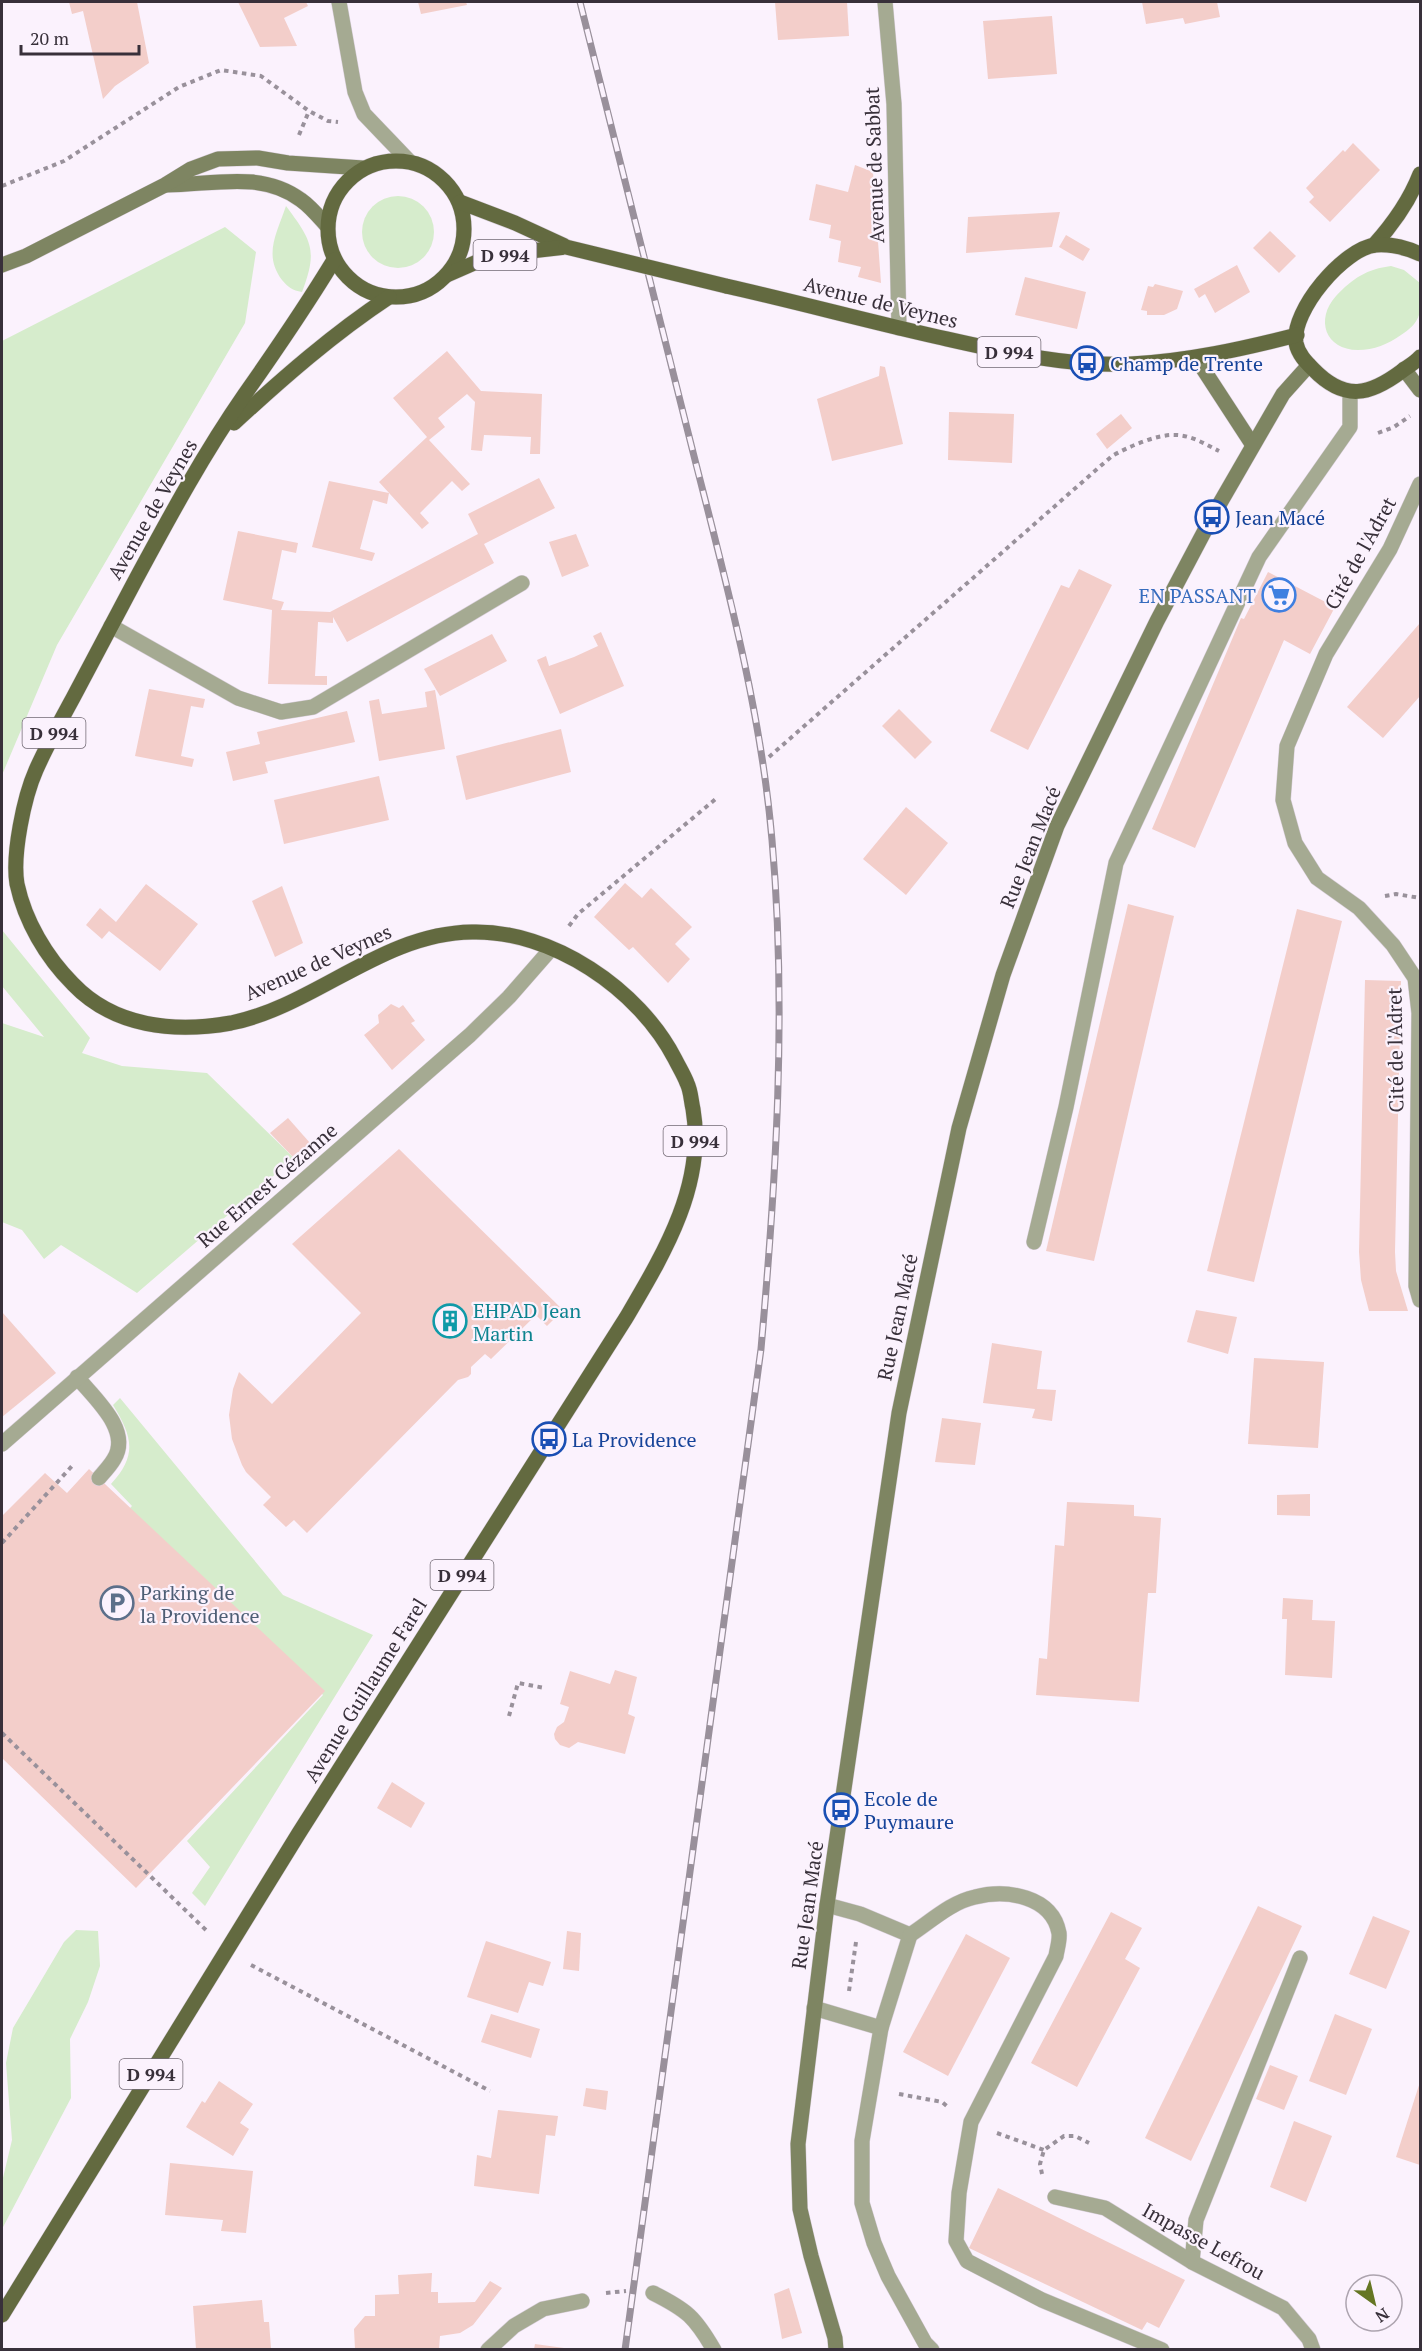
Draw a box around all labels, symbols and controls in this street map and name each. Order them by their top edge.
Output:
scale bar [21,18,140,56]
text: 20 m [30,26,70,50]
street label: Avenue de Sabbat [858,86,890,244]
road number: D 994 [474,240,536,270]
street label: Avenue de Veynes [801,270,961,334]
road number: D 994 [978,337,1040,367]
bus stop icon: Champ de Trente [1069,345,1105,381]
place label: Champ de Trente [1110,350,1263,377]
street label: Avenue de Veynes [101,434,203,584]
street label: Cité de l'Adret [1318,491,1402,614]
bus stop icon: Jean Macé [1194,499,1230,535]
place label: Jean Macé [1235,504,1325,531]
supermarket icon: EN PASSANT [1261,577,1297,613]
place label: EN PASSANT [1139,582,1256,609]
road number: D 994 [22,718,86,748]
street label: Rue Jean Macé [993,782,1067,912]
street label: Avenue de Veynes [240,918,396,1006]
street label: Cité de l'Adret [1380,987,1410,1113]
street label: Rue Ernest Cézanne [191,1117,343,1253]
road number: D 994 [664,1126,726,1156]
street label: Rue Jean Macé [870,1251,924,1383]
place label: EHPAD Jean Martin [473,1297,581,1347]
building icon: EHPAD Jean Martin [432,1303,468,1339]
bus stop icon: La Providence [531,1421,567,1457]
place label: La Providence [572,1426,696,1453]
road number: D 994 [430,1560,494,1590]
place label: Parking de la Providence [140,1579,259,1629]
parking icon: Parking de la Providence [99,1585,135,1621]
street label: Avenue Guillaume Farel [297,1593,433,1787]
place label: Ecole de Puymaure [864,1785,954,1835]
bus stop icon: Ecole de Puymaure [823,1792,859,1828]
street label: Rue Jean Macé [785,1839,829,1971]
road number: D 994 [120,2059,182,2089]
street label: Impasse Lefrou [1138,2196,1270,2286]
north arrow [1344,2273,1404,2333]
text: N [1371,2303,1394,2328]

